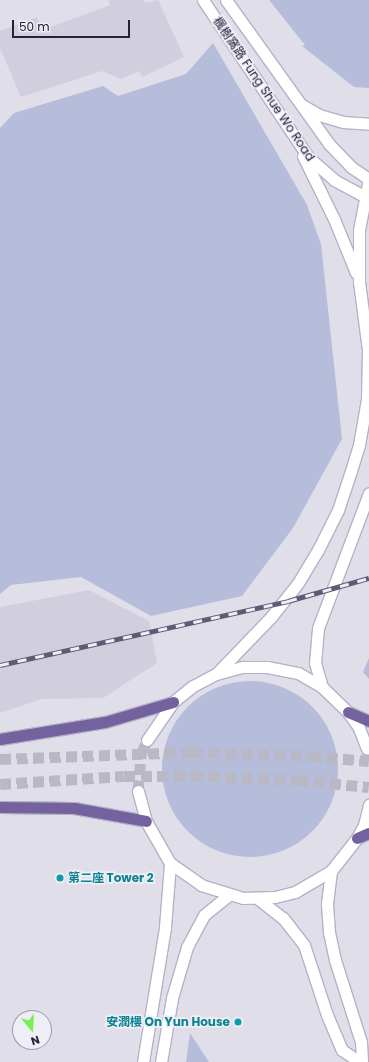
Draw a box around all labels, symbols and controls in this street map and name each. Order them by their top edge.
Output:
scale bar [14,12,132,38]
street label: 楓樹窩路 Fung Shue Wo Road [210,14,318,164]
text: 50 m [19,18,50,35]
place label: 第二座 Tower 2 [68,871,154,885]
marker: 第二座 Tower 2 [55,873,65,883]
north arrow [12,1010,52,1050]
place label: 安潤樓 On Yun House [106,1015,230,1029]
marker: 安潤樓 On Yun House [233,1017,243,1027]
text: N [29,1032,42,1049]

